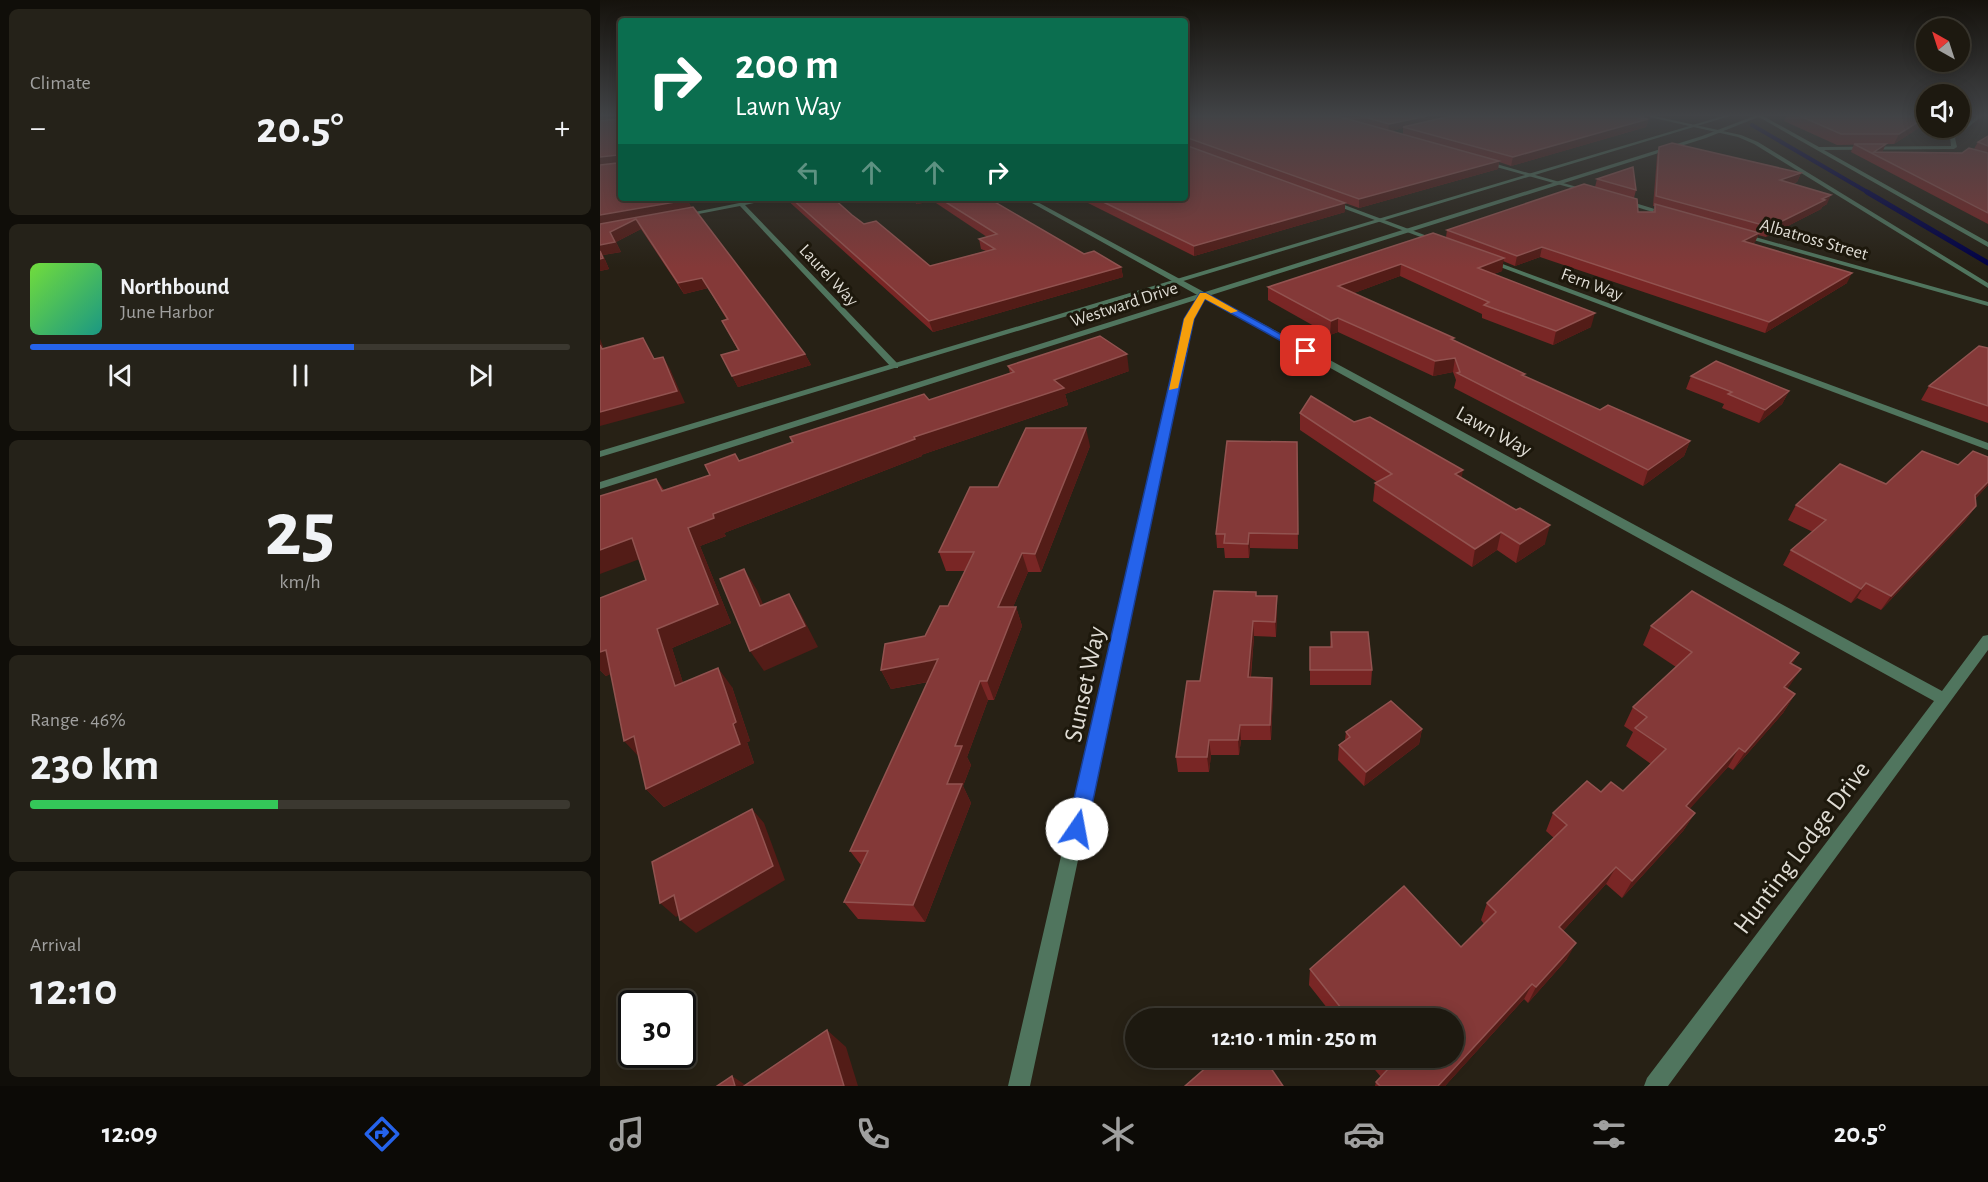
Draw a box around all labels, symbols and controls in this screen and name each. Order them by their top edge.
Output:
north arrow [1916,18,1970,72]
map controls [1916,18,1970,138]
icon: right [636,42,714,120]
text: 200 m [735,44,839,86]
text: Climate [30,73,91,93]
button: sound [1916,84,1970,138]
text: Lawn Way [735,93,841,120]
text: 20.5° [256,106,344,151]
text: − [30,112,46,145]
text: + [554,112,570,145]
icon: left [792,156,825,189]
icon: ahead [855,156,888,189]
icon: ahead [918,156,951,189]
icon: right [981,156,1014,189]
street label: Albatross Street [1758,216,1870,264]
street label: Laurel Way [795,241,861,310]
street label: Fern Way [1558,265,1625,305]
text: Northbound [120,276,229,298]
street label: Westward Drive [1069,279,1180,331]
text: June Harbor [120,302,214,322]
pin [1280,325,1331,376]
icon: arrive [1289,334,1322,367]
icon: previous [104,359,137,392]
icon: pause [284,359,317,392]
icon: next [464,359,497,392]
street label: Lawn Way [1453,402,1535,461]
text: 25 [265,492,335,570]
text: km/h [279,572,321,592]
street label: Sunset Way [1060,624,1110,744]
text: Range · 46% [30,710,126,730]
text: 230 km [30,743,159,788]
street label: Hunting Lodge Drive [1729,756,1875,939]
position arrow [1045,797,1109,861]
text: Arrival [30,935,81,955]
text: 12:10 [30,968,117,1013]
speed limit sign: 30 [618,990,696,1068]
text: 12:10 · 1 min · 250 m [1212,1027,1377,1049]
icon: directions [361,1113,403,1155]
icon: music [606,1113,648,1155]
icon: phone [852,1113,894,1155]
icon: climate [1097,1113,1139,1155]
icon: car [1343,1113,1385,1155]
icon: filters [1588,1113,1630,1155]
text: 12:09 [102,1120,157,1147]
text: 20.5° [1834,1120,1886,1147]

